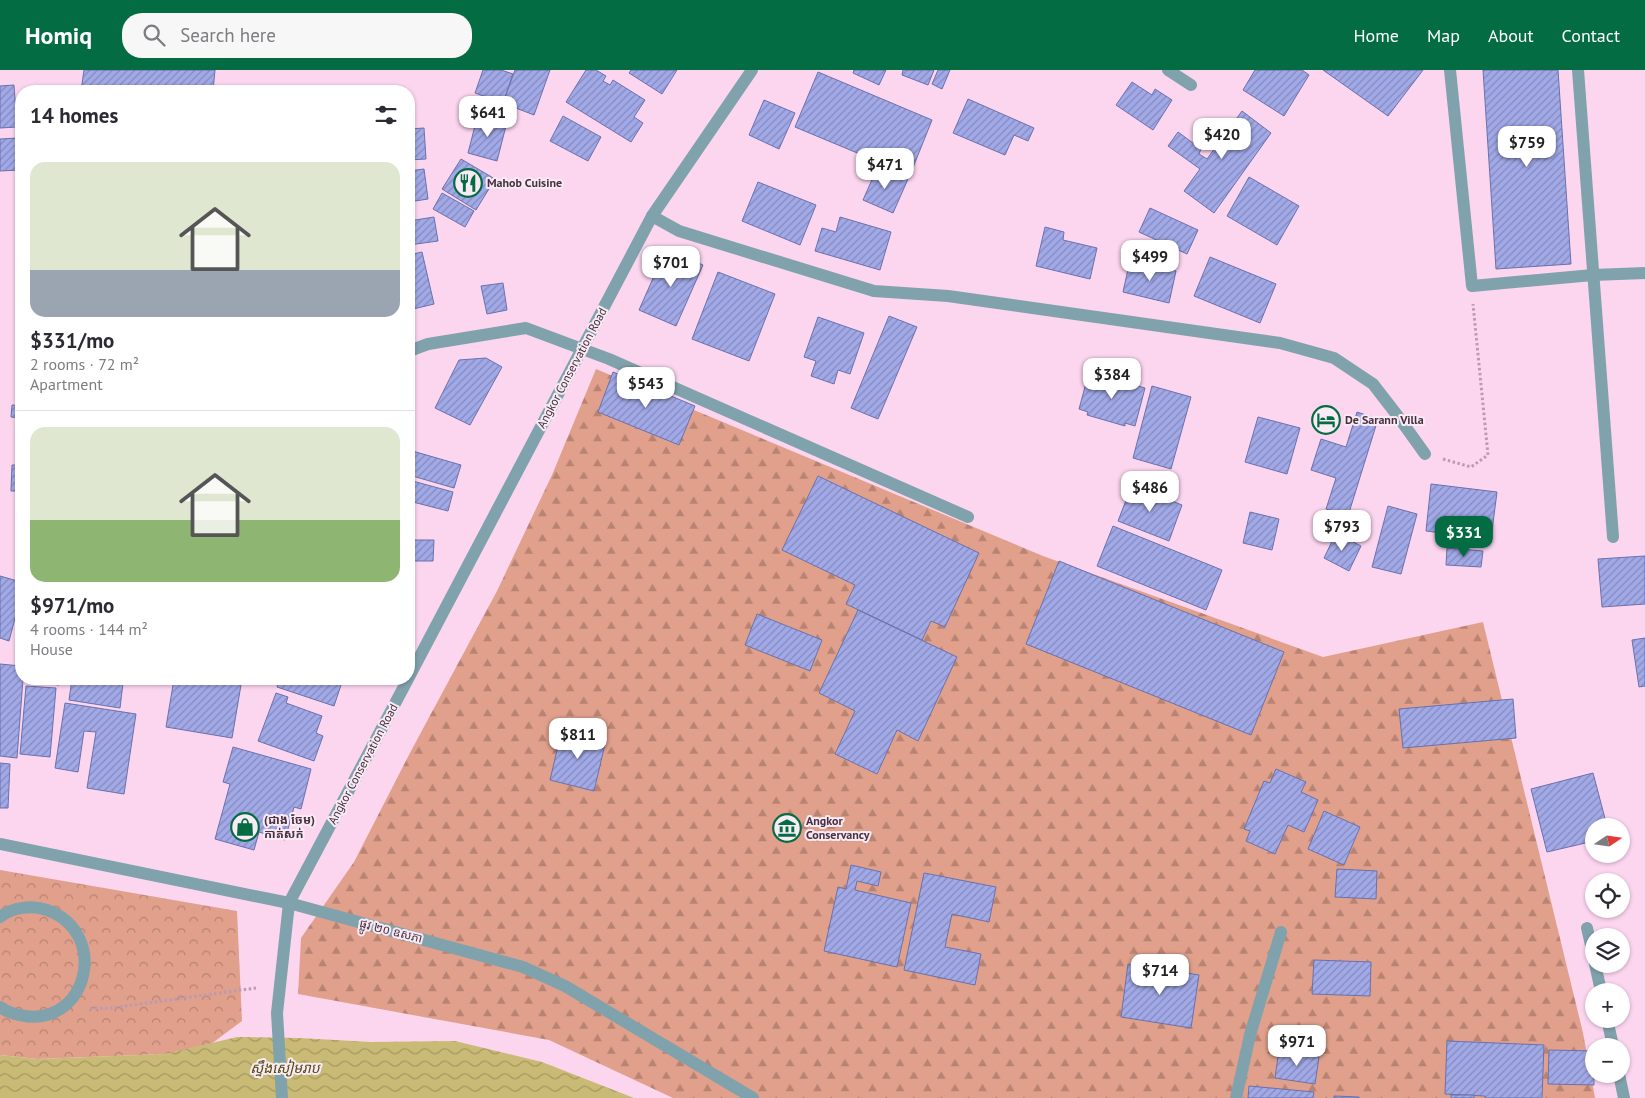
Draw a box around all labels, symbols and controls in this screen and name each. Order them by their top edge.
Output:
search box [122,13,472,58]
text: Homiq [25,20,92,51]
icon: search [140,21,168,49]
text: Search here [180,23,276,47]
text: Home [1353,24,1399,47]
text: Map [1427,24,1460,47]
text: About [1488,24,1534,47]
text: Contact [1562,24,1620,47]
pin: $641 [458,96,518,138]
icon: filters [372,101,400,129]
text: 14 homes [30,102,118,129]
text: $641 [470,102,506,122]
pin: $420 [1192,118,1252,160]
text: $420 [1204,124,1240,144]
pin: $759 [1497,126,1557,168]
text: $759 [1509,132,1545,152]
pin: $471 [855,148,915,190]
text: $471 [867,154,903,174]
restaurant icon: Mahob Cuisine [453,168,483,198]
place label: Mahob Cuisine [487,175,562,190]
icon: home [170,194,260,284]
pin: $499 [1120,240,1180,282]
pin: $701 [641,246,701,288]
text: $499 [1132,246,1168,266]
text: $701 [653,252,689,272]
street label: Angkor Conservation Road [533,305,610,431]
text: $331/mo [30,327,114,354]
text: 2 rooms · 72 m² [30,354,139,374]
pin: $384 [1082,358,1142,400]
text: $384 [1094,364,1130,384]
pin: $543 [616,366,676,409]
text: $543 [628,373,664,393]
text: Apartment [30,374,103,394]
hotel icon: De Sarann Villa [1311,405,1341,435]
place label: De Sarann Villa [1345,412,1424,427]
icon: home [170,460,260,550]
pin: $486 [1120,470,1180,513]
text: $486 [1132,477,1168,497]
pin: $793 [1312,510,1372,552]
text: $793 [1324,516,1360,536]
pin: $331 [1434,516,1494,558]
text: $331 [1446,522,1482,542]
text: $971/mo [30,592,114,619]
text: 4 rooms · 144 m² [30,619,148,639]
text: House [30,639,73,659]
street label: Angkor Conservation Road [324,701,401,827]
pin: $811 [548,718,608,760]
text: $811 [560,724,596,744]
shop icon: (ជាង ចែម) កាត់សក់ [230,812,260,842]
place label: (ជាង ចែម) កាត់សក់ [264,812,315,841]
museum icon: Angkor Conservancy [772,813,802,843]
place label: Angkor Conservancy [806,813,870,842]
north arrow [1585,818,1630,862]
map controls [1585,818,1630,1083]
button: locate [1585,873,1630,918]
street label: ផ្លូវ ២០ ឧសភា [357,915,424,949]
button: layers [1585,928,1630,973]
pin: $714 [1130,954,1190,996]
text: $714 [1142,960,1178,980]
button: + [1585,983,1630,1028]
pin: $971 [1267,1024,1327,1067]
text: $971 [1279,1031,1315,1051]
button: − [1585,1038,1630,1083]
water label: ស្ទឹងសៀមរាប [250,1059,321,1077]

